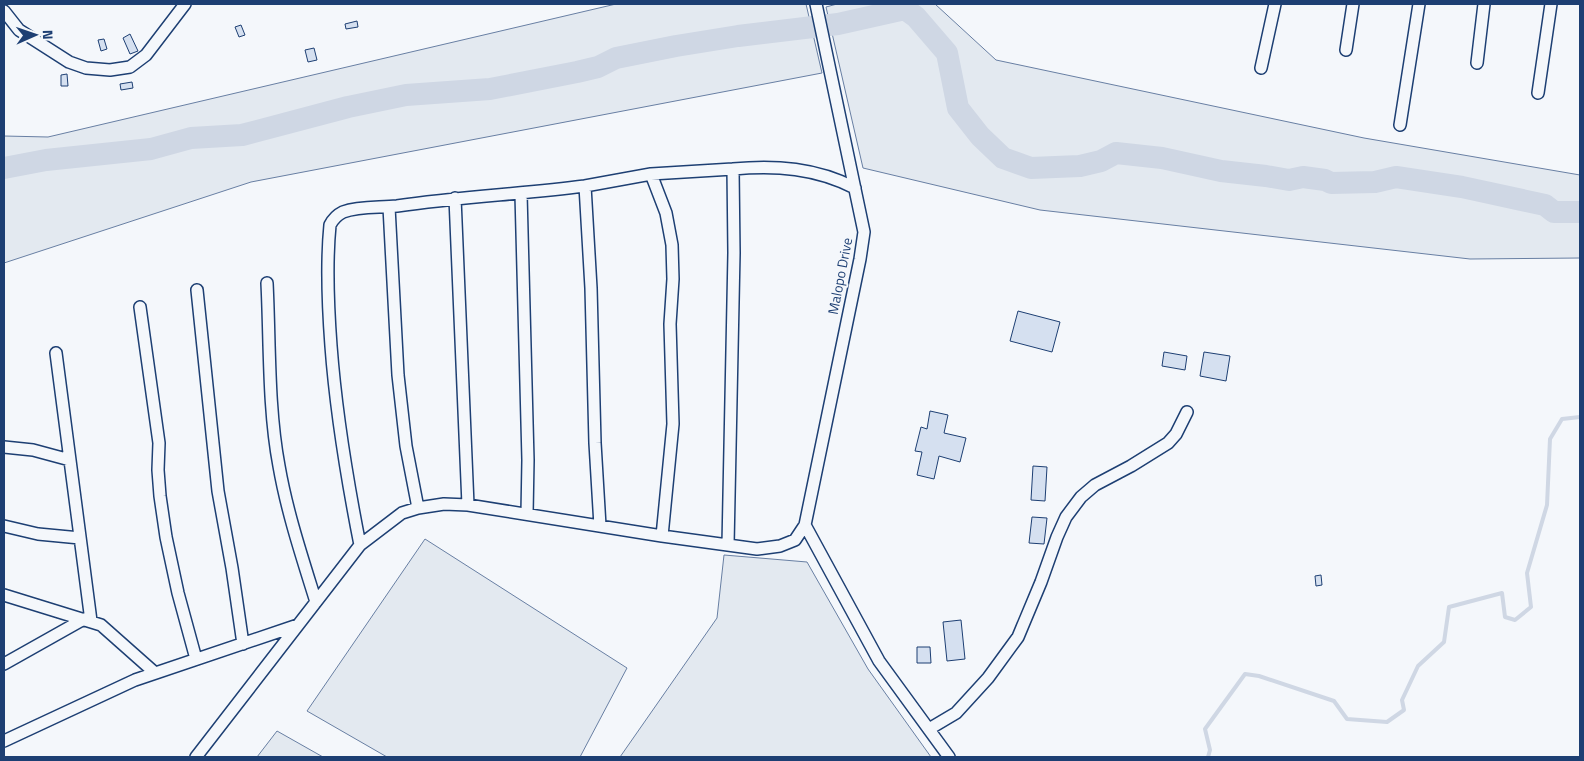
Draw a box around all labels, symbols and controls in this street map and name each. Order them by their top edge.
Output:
north arrow [10,10,60,60]
text: N [38,29,59,40]
street label: Malopo Drive [822,236,857,316]

